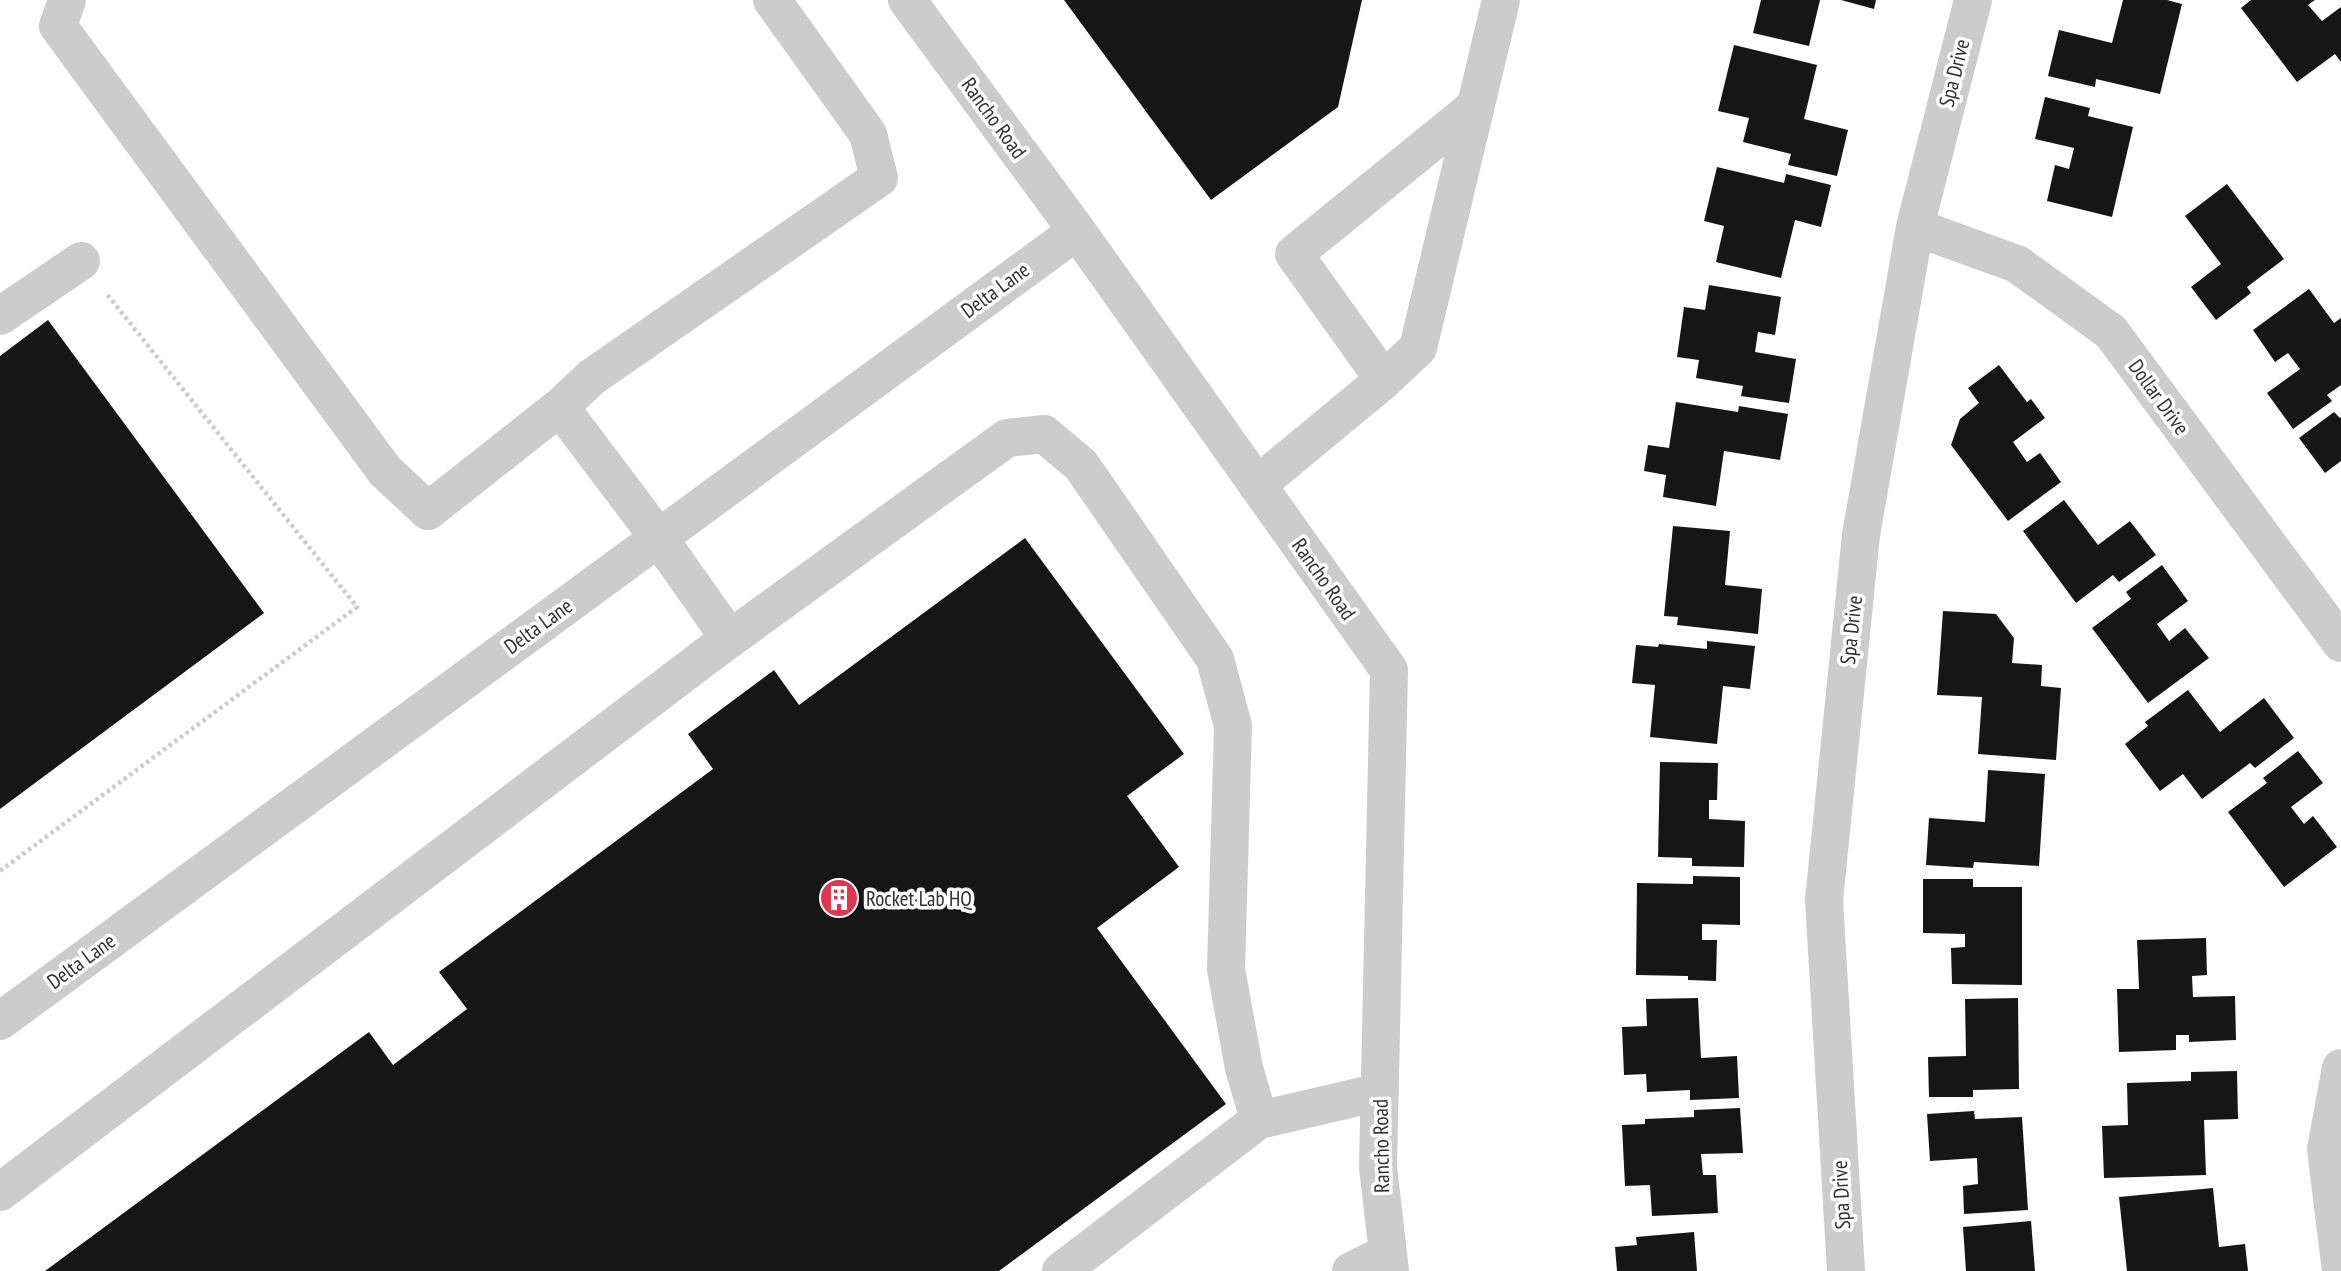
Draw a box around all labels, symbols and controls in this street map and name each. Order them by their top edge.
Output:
street label: Spa Drive [1933,36,1975,110]
street label: Rancho Road [956,72,1032,164]
street label: Delta Lane [956,256,1034,324]
street label: Dollar Drive [2123,354,2195,440]
street label: Rancho Road [1286,533,1362,625]
street label: Delta Lane [499,592,577,660]
street label: Spa Drive [1834,594,1868,666]
building icon: Rocket Lab HQ [818,877,860,919]
place label: Rocket Lab HQ [866,885,972,912]
street label: Delta Lane [42,927,120,995]
street label: Rancho Road [1367,1099,1395,1193]
street label: Spa Drive [1826,1160,1856,1230]

